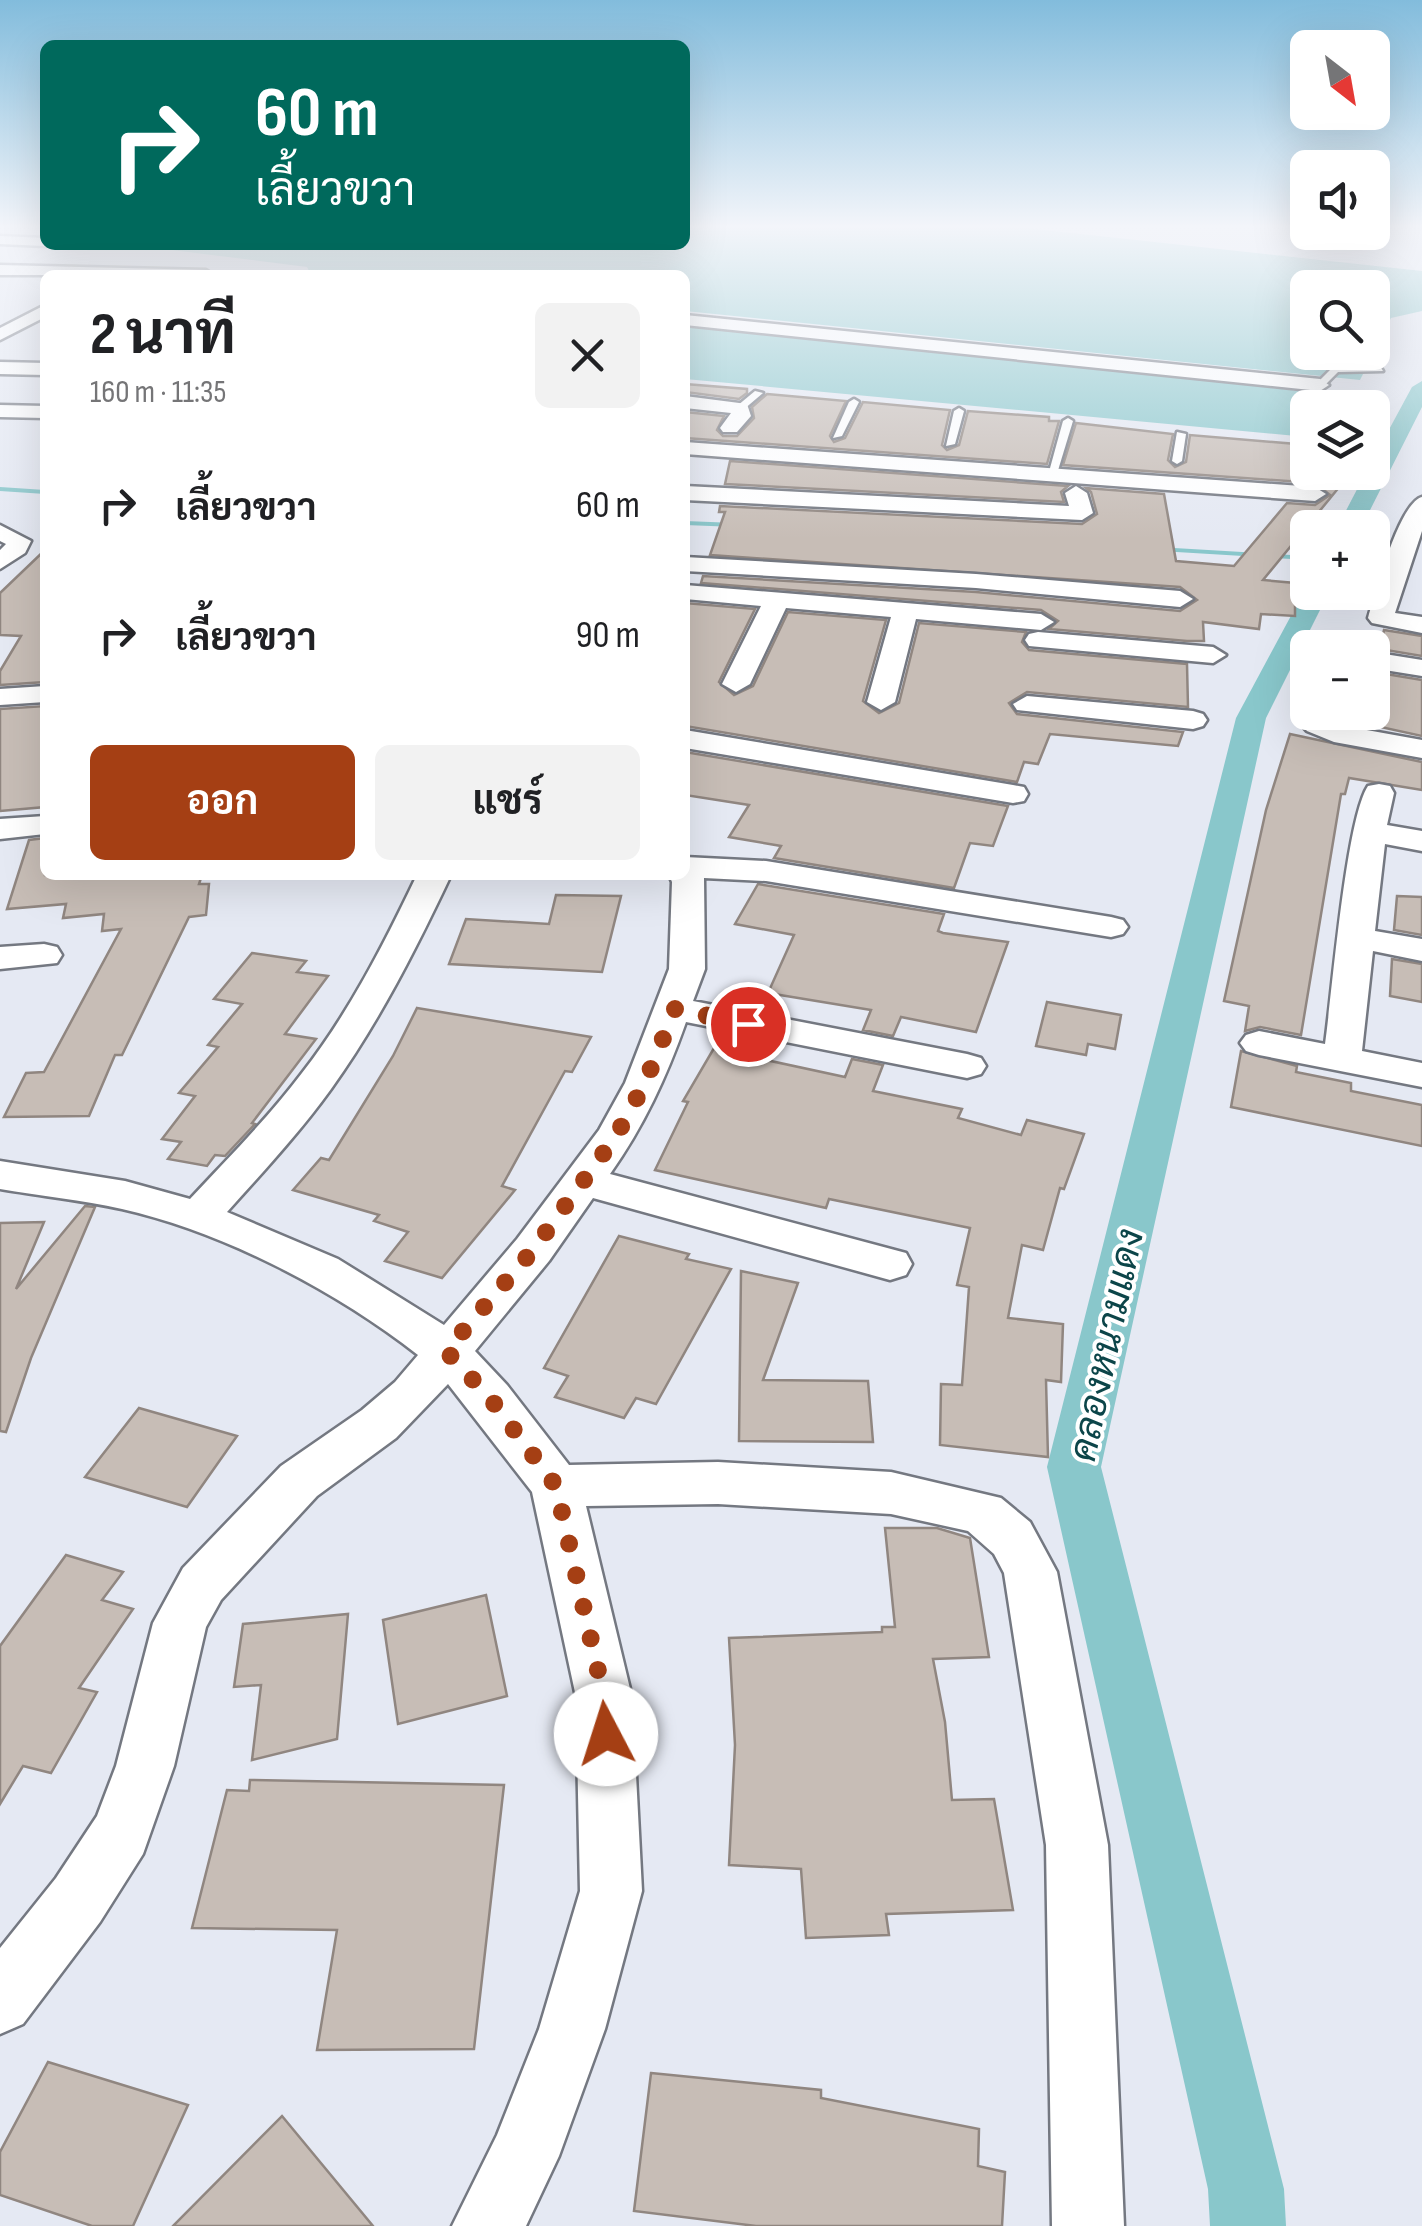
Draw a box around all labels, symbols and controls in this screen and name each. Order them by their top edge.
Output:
north arrow [1290,30,1390,130]
map controls [1290,30,1390,730]
text: 60 m [255,72,379,156]
icon: right [90,80,220,210]
button: sound [1290,150,1390,250]
text: เลี้ยวขวา [255,164,415,219]
button: search [1290,270,1390,370]
text: 2 นาที [90,299,236,371]
button: close [535,303,640,408]
text: 160 m · 11:35 [90,373,226,412]
button: layers [1290,390,1390,490]
icon: right [90,478,145,533]
text: 60 m [576,483,640,528]
text: เลี้ยวขวา [175,486,317,531]
button: + [1290,510,1390,610]
icon: right [90,608,145,663]
text: 90 m [576,613,640,658]
text: เลี้ยวขวา [175,616,317,661]
button: − [1290,630,1390,730]
button: ออก [90,745,355,860]
button: แชร์ [375,745,640,860]
pin [706,982,791,1067]
icon: arrive [721,997,776,1052]
water label: คลองหนามแดง [1061,1225,1154,1466]
position arrow [554,1682,658,1786]

